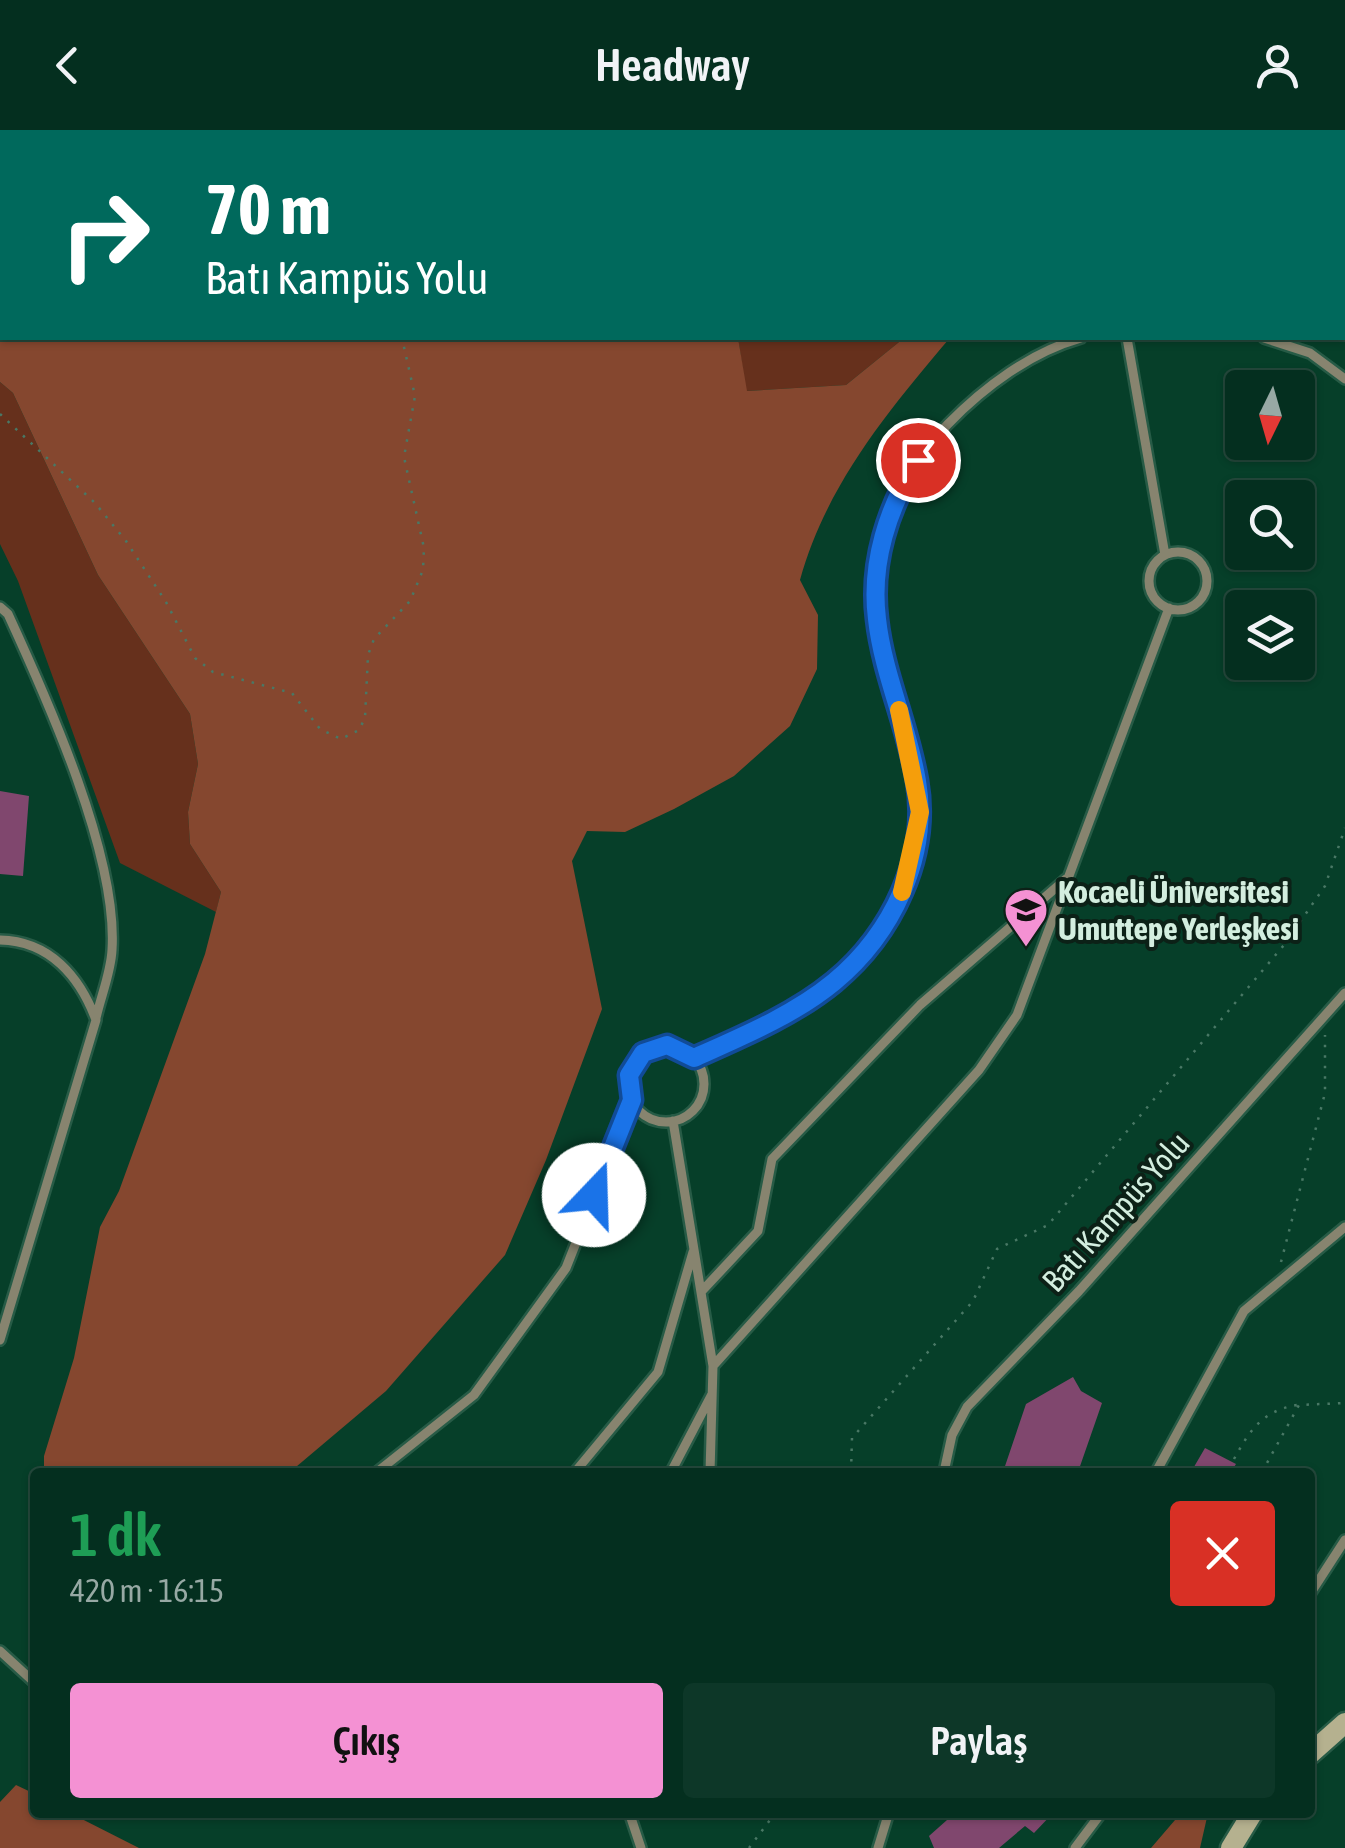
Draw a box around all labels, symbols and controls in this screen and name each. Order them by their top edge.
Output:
icon: back [40,38,95,93]
icon: person [1250,38,1305,93]
text: Headway [595,39,750,91]
text: 70 m [205,169,331,249]
icon: right [40,170,170,300]
text: Batı Kampüs Yolu [205,252,488,304]
north arrow [1225,370,1315,460]
map controls [1225,370,1315,680]
pin [876,418,961,503]
icon: arrive [891,433,946,488]
button: search [1225,480,1315,570]
button: layers [1225,590,1315,680]
place label: Kocaeli Üniversitesi Umuttepe Yerleşkesi [1058,873,1299,947]
school or university icon: Kocaeli Üniversitesi Umuttepe Yerleşkesi [1003,887,1049,948]
street label: Batı Kampüs Yolu [1034,1124,1197,1299]
position arrow [542,1143,646,1247]
text: 1 dk [70,1500,161,1569]
button: close [1170,1501,1275,1606]
text: 420 m · 16:15 [70,1572,224,1609]
button: Çıkış [70,1683,663,1798]
button: Paylaş [683,1683,1275,1798]

